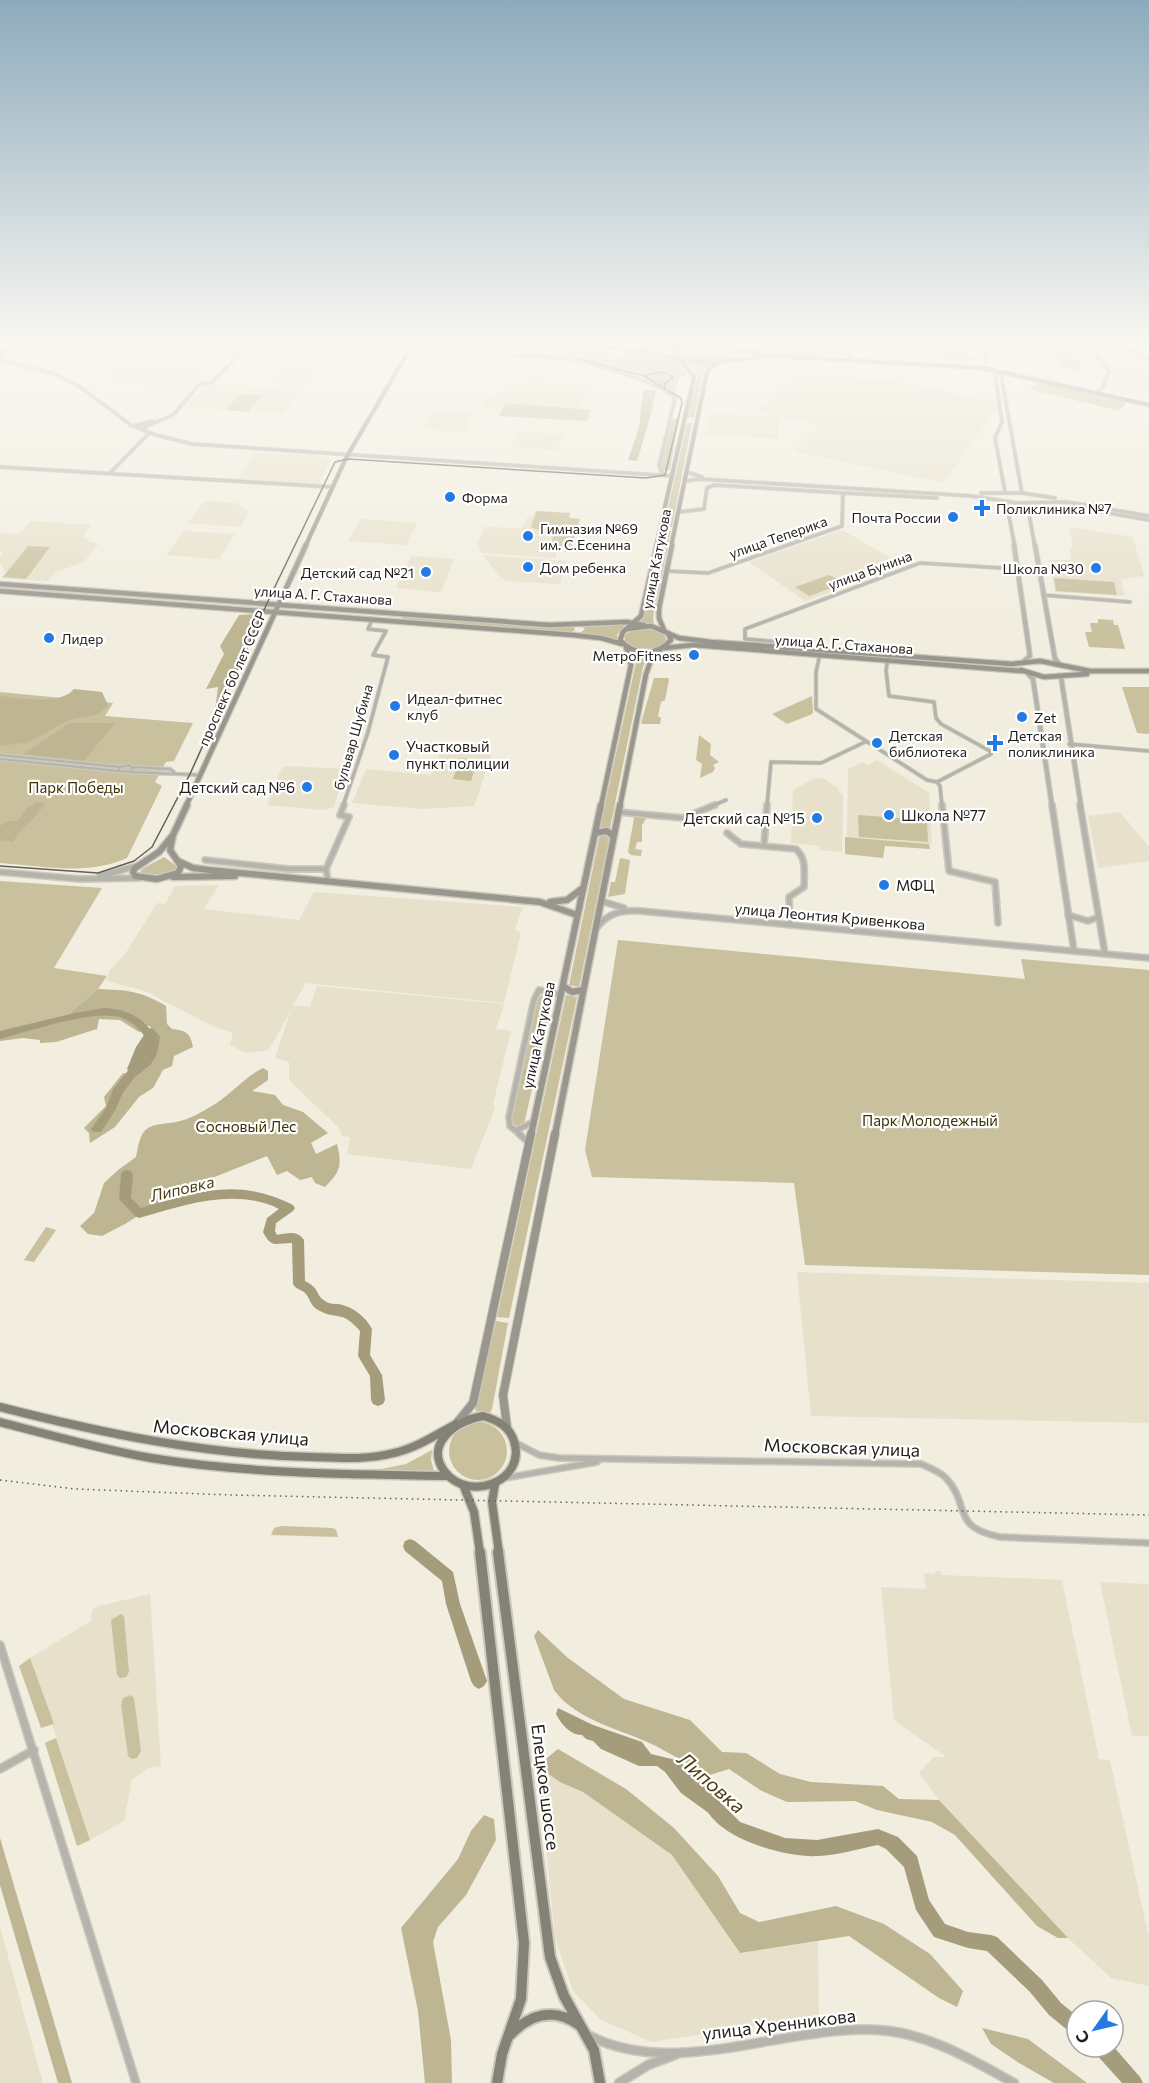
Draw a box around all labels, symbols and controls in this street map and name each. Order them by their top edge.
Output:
place label: Форма [462,489,508,506]
marker: Форма [443,490,457,504]
marker: Поликлиника №7 [973,499,991,517]
place label: Поликлиника №7 [996,500,1112,517]
street label: улица Катукова [638,507,674,611]
place label: Почта России [851,509,941,526]
marker: Почта России [946,510,960,524]
street label: улица Теперика [727,512,829,562]
place label: Гимназия №69 им. С.Есенина [540,520,638,553]
marker: Гимназия №69 им. С.Есенина [521,529,535,543]
street label: улица Бунина [826,547,914,593]
place label: Дом ребенка [540,559,626,576]
marker: Дом ребенка [521,560,535,574]
place label: Школа №30 [1002,560,1084,577]
marker: Школа №30 [1089,561,1103,575]
place label: Детский сад №21 [301,564,414,581]
marker: Детский сад №21 [419,565,433,579]
street label: улица А. Г. Стаханова [253,582,393,608]
street label: проспект 60 лет СССР [195,608,270,748]
place label: Лидер [61,630,103,647]
marker: Лидер [42,631,56,645]
street label: улица А. Г. Стаханова [774,631,914,657]
place label: МетроFitness [593,647,682,664]
marker: МетроFitness [687,648,701,662]
street label: бульвар Шубина [330,682,376,792]
place label: Идеал-фитнес клуб [407,690,502,723]
marker: Идеал-фитнес клуб [388,699,402,713]
place label: Zet [1034,709,1057,726]
marker: Zet [1015,710,1029,724]
place label: Детская библиотека [889,727,967,760]
place label: Детская поликлиника [1008,727,1095,760]
marker: Детская поликлиника [986,734,1004,752]
marker: Детская библиотека [870,736,884,750]
place label: Участковый пункт полиции [406,737,509,772]
marker: Участковый пункт полиции [387,748,401,762]
park label: Парк Победы [28,778,124,796]
place label: Детский сад №6 [179,778,295,796]
marker: Детский сад №6 [300,780,314,794]
place label: Школа №77 [901,806,986,824]
marker: Школа №77 [882,808,896,822]
place label: Детский сад №15 [683,809,805,827]
marker: Детский сад №15 [810,811,824,825]
place label: МФЦ [896,876,935,894]
marker: МФЦ [877,878,891,892]
street label: улица Леонтия Кривенкова [734,899,926,933]
street label: улица Катукова [518,980,558,1090]
park label: Парк Молодежный [862,1111,998,1129]
park label: Сосновый Лес [195,1117,297,1135]
water label: Липовка [147,1171,216,1205]
street label: Московская улица [152,1414,310,1450]
street label: Московская улица [763,1433,921,1461]
street label: Елецкое шоссе [527,1723,565,1851]
water label: Липовка [673,1746,751,1818]
north arrow [1065,1999,1125,2059]
street label: улица Хренникова [701,2004,857,2044]
text: С [1071,2028,1093,2048]

